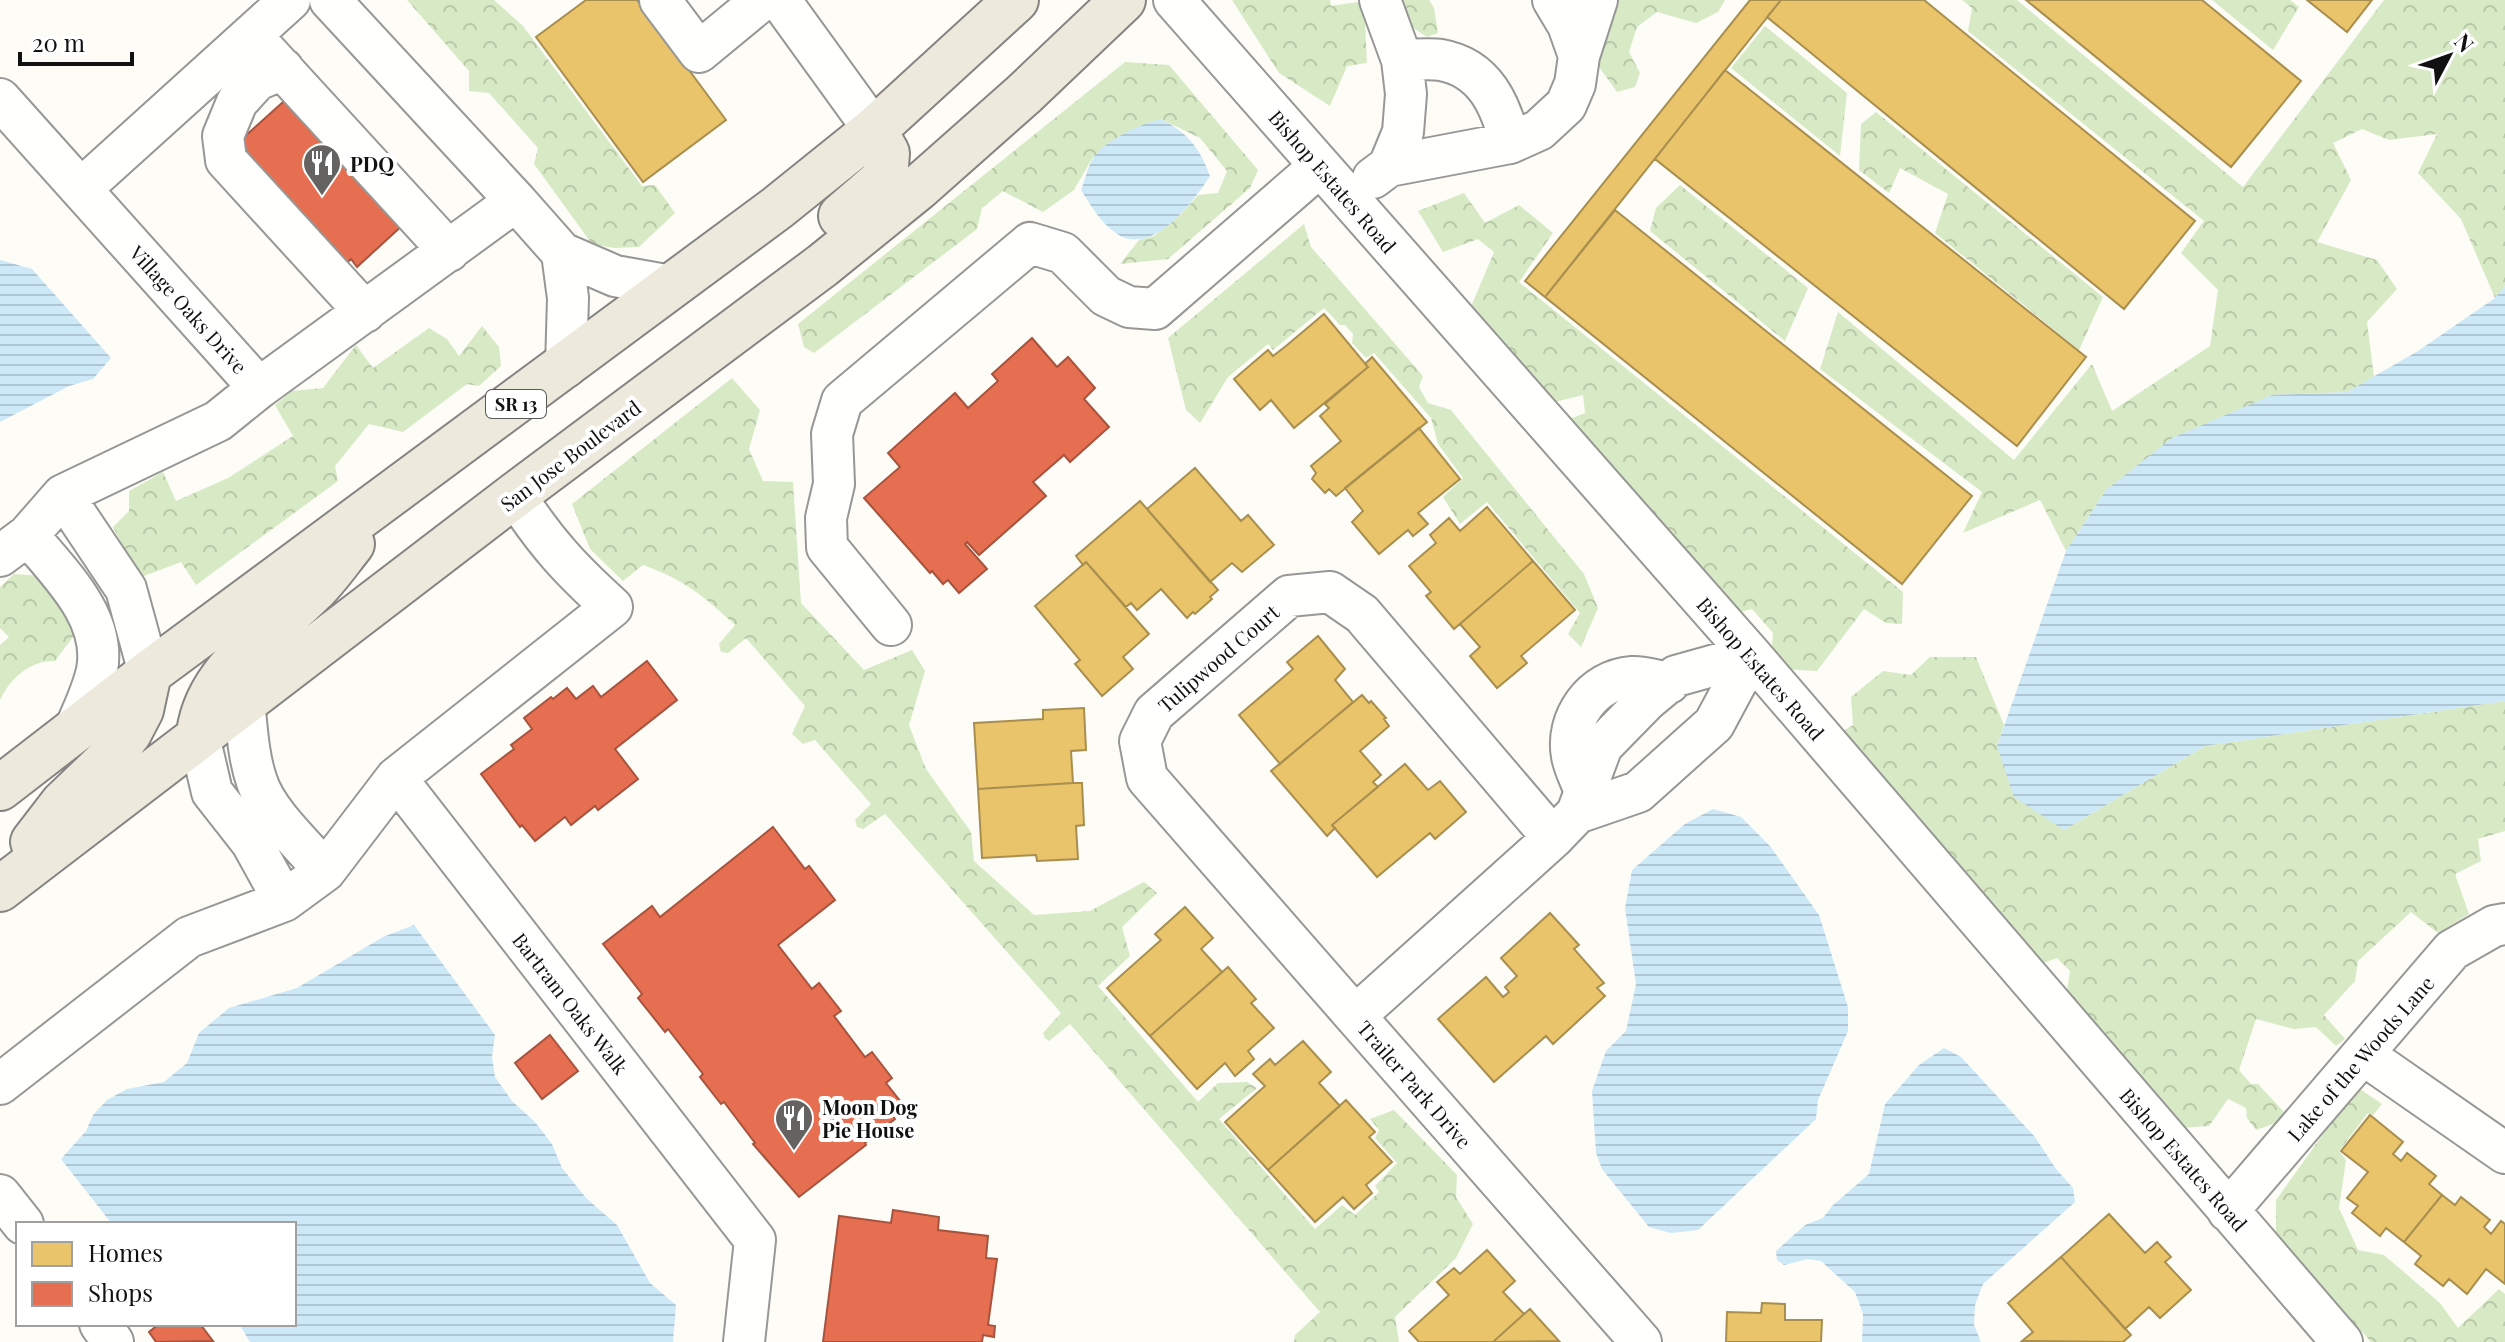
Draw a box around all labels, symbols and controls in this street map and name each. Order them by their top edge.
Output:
scale bar [20,16,132,66]
north arrow [2409,16,2489,96]
text: 20 m [32,26,85,58]
text: N [2448,26,2481,58]
street label: Bishop Estates Road [1263,104,1403,259]
restaurant icon: PDQ [301,142,343,197]
place label: PDQ [350,150,394,177]
street label: Village Oaks Drive [124,239,254,379]
road number: SR 13 [486,390,546,418]
street label: San Jose Boulevard [494,393,646,517]
street label: Bishop Estates Road [1691,591,1831,746]
street label: Tulipwood Court [1152,597,1285,718]
street label: Bartram Oaks Walk [507,927,635,1079]
street label: Lake of the Woods Lane [2281,970,2439,1146]
street label: Trailer Park Drive [1352,1014,1478,1154]
street label: Bishop Estates Road [2114,1082,2254,1237]
place label: Moon Dog Pie House [822,1093,918,1143]
restaurant icon: Moon Dog Pie House [773,1097,815,1152]
legend [16,1222,296,1326]
text: Homes [88,1236,163,1268]
text: Shops [88,1276,153,1308]

